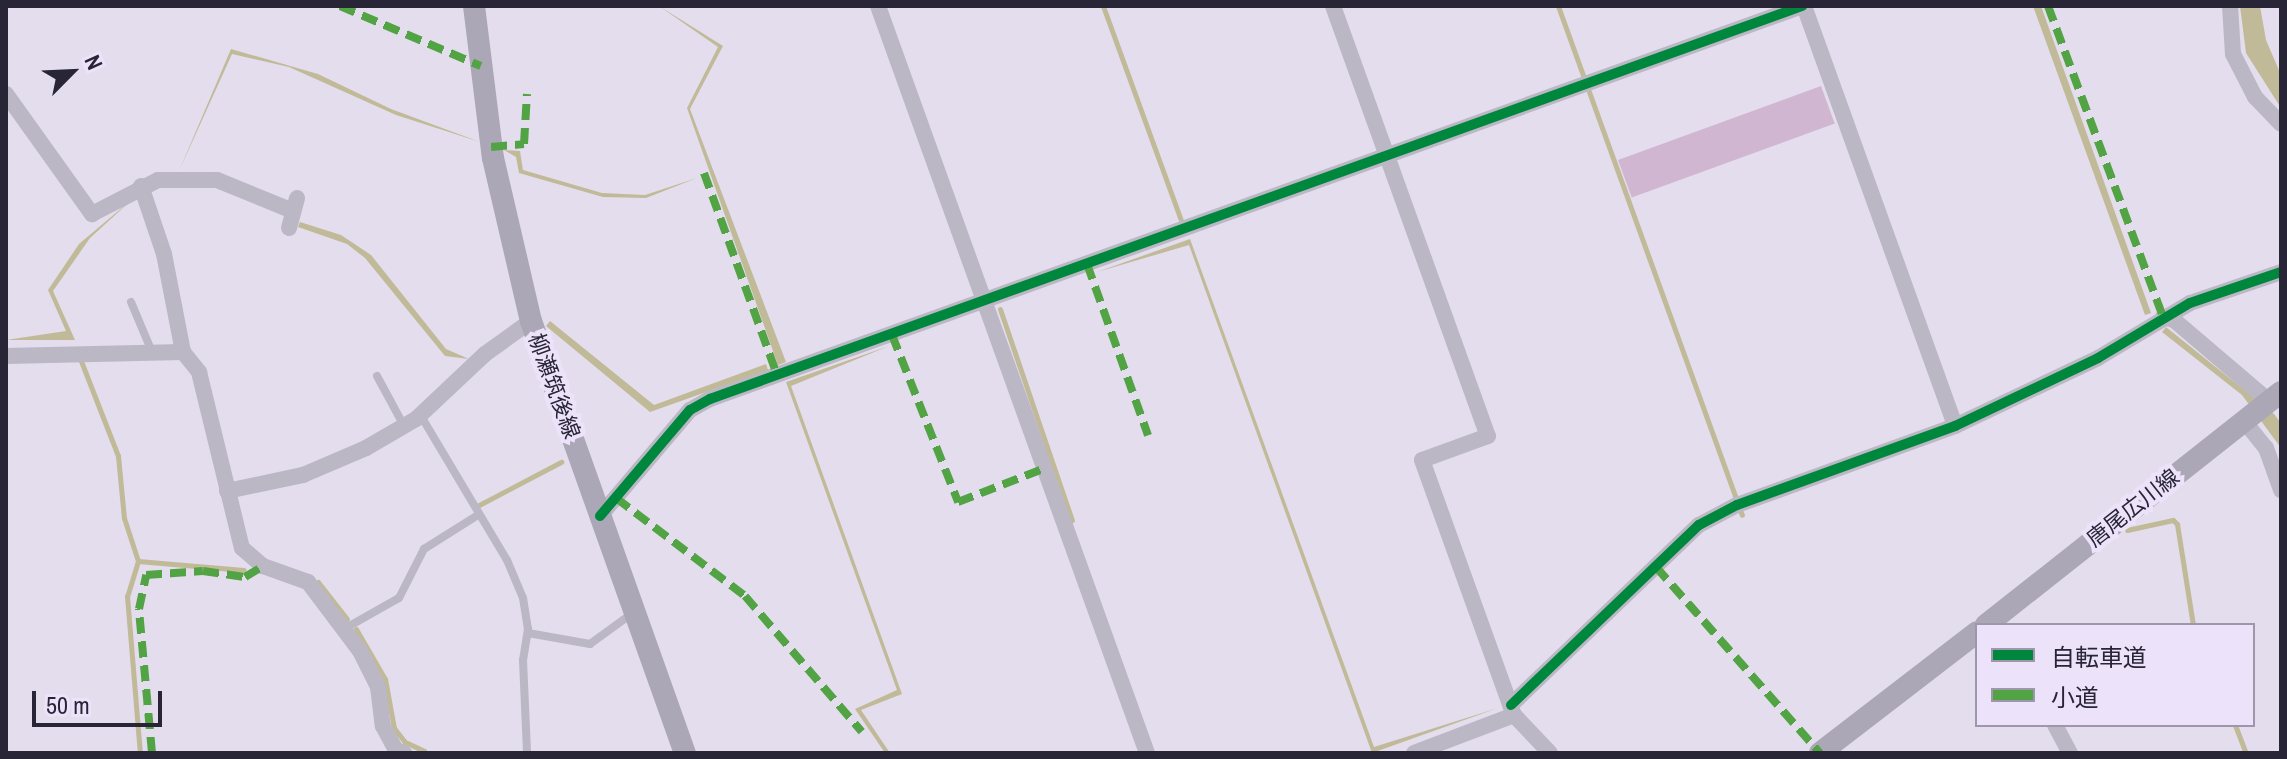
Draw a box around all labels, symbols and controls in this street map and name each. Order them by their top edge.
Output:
north arrow [32,32,112,112]
text: N [78,50,110,74]
street label: 柳瀬筑後線 [523,330,585,442]
street label: 唐尾広川線 [2082,464,2184,552]
legend [1975,623,2255,727]
text: 自転車道 [2051,641,2147,673]
scale bar [36,675,166,725]
text: 小道 [2051,681,2099,713]
text: 50 m [46,689,90,721]

